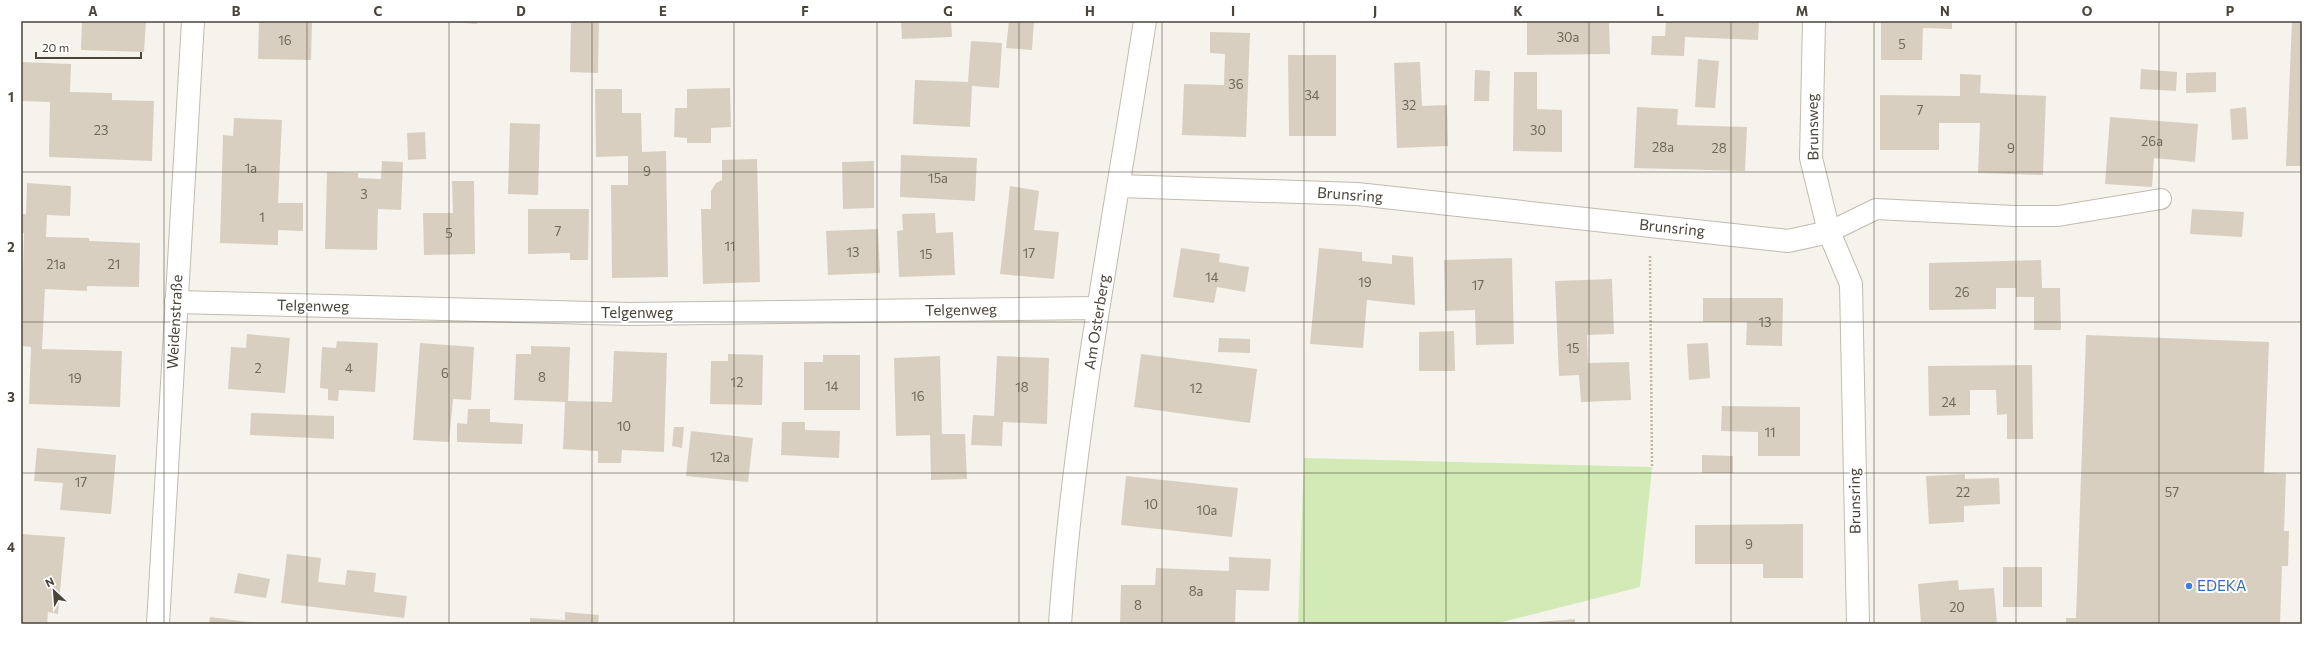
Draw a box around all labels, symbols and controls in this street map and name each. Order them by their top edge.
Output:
text: A [88,3,98,19]
text: B [232,3,241,19]
text: C [374,3,383,19]
text: D [516,3,526,19]
text: E [659,3,667,19]
text: F [801,3,809,19]
text: G [943,3,953,19]
text: H [1085,3,1095,19]
text: I [1231,3,1235,19]
text: J [1373,3,1377,19]
text: K [1513,3,1523,19]
text: L [1656,3,1664,19]
text: M [1796,3,1808,19]
text: N [1940,3,1950,19]
text: O [2082,3,2093,19]
text: P [2226,3,2235,19]
house number: 30a [1557,29,1579,45]
house number: 16 [278,32,292,48]
scale bar [36,34,141,60]
house number: 5 [1898,36,1906,52]
text: 20 m [42,40,69,54]
house number: 36 [1228,76,1244,92]
house number: 34 [1304,87,1320,103]
text: 1 [8,89,14,105]
street label: Brunsweg [1802,93,1822,161]
house number: 32 [1402,97,1416,113]
house number: 7 [1917,102,1924,118]
house number: 23 [94,122,108,138]
house number: 30 [1530,122,1546,138]
house number: 26a [2141,133,2163,149]
house number: 28a [1652,139,1674,155]
house number: 28 [1711,140,1727,156]
house number: 9 [2007,140,2015,156]
house number: 1a [245,160,257,176]
house number: 9 [643,163,651,179]
house number: 15a [928,170,948,186]
street label: Brunsring [1316,183,1384,205]
house number: 3 [360,186,368,202]
house number: 1 [259,209,265,225]
street label: Brunsring [1638,215,1706,239]
house number: 7 [555,223,562,239]
house number: 5 [445,225,453,241]
house number: 11 [724,238,736,254]
text: 2 [7,239,15,255]
house number: 13 [847,244,859,260]
house number: 17 [1023,245,1035,261]
house number: 15 [919,246,933,262]
house number: 21a [46,256,66,272]
house number: 21 [108,256,120,272]
house number: 14 [1205,269,1219,285]
street label: Am Osterberg [1080,273,1112,371]
street label: Weidenstraße [163,274,185,370]
house number: 19 [1358,274,1372,290]
house number: 17 [1472,277,1484,293]
house number: 26 [1954,284,1970,300]
street label: Telgenweg [277,295,349,315]
street label: Telgenweg [925,299,997,319]
street label: Telgenweg [601,303,673,321]
house number: 13 [1759,314,1771,330]
house number: 15 [1566,340,1580,356]
house number: 2 [254,360,262,376]
house number: 4 [345,360,353,376]
house number: 6 [441,365,449,381]
house number: 8 [538,369,546,385]
house number: 19 [68,370,82,386]
house number: 12 [731,374,743,390]
house number: 14 [825,378,839,394]
house number: 18 [1015,379,1029,395]
house number: 12 [1190,380,1202,396]
house number: 16 [911,388,925,404]
text: 3 [7,389,15,405]
house number: 24 [1942,394,1957,410]
house number: 10 [617,418,631,434]
house number: 11 [1764,424,1776,440]
house number: 12a [710,449,730,465]
street label: Brunsring [1844,468,1864,534]
house number: 17 [75,474,87,490]
house number: 22 [1956,484,1970,500]
house number: 57 [2165,484,2179,500]
house number: 10 [1144,496,1158,512]
house number: 10a [1197,502,1217,518]
house number: 9 [1745,536,1753,552]
text: 4 [7,539,15,555]
north arrow [34,571,74,611]
text: N [43,574,56,589]
place label: EDEKA [2197,576,2246,594]
marker: EDEKA [2184,581,2194,591]
house number: 8a [1189,583,1203,599]
house number: 8 [1134,597,1142,613]
house number: 20 [1949,599,1965,615]

